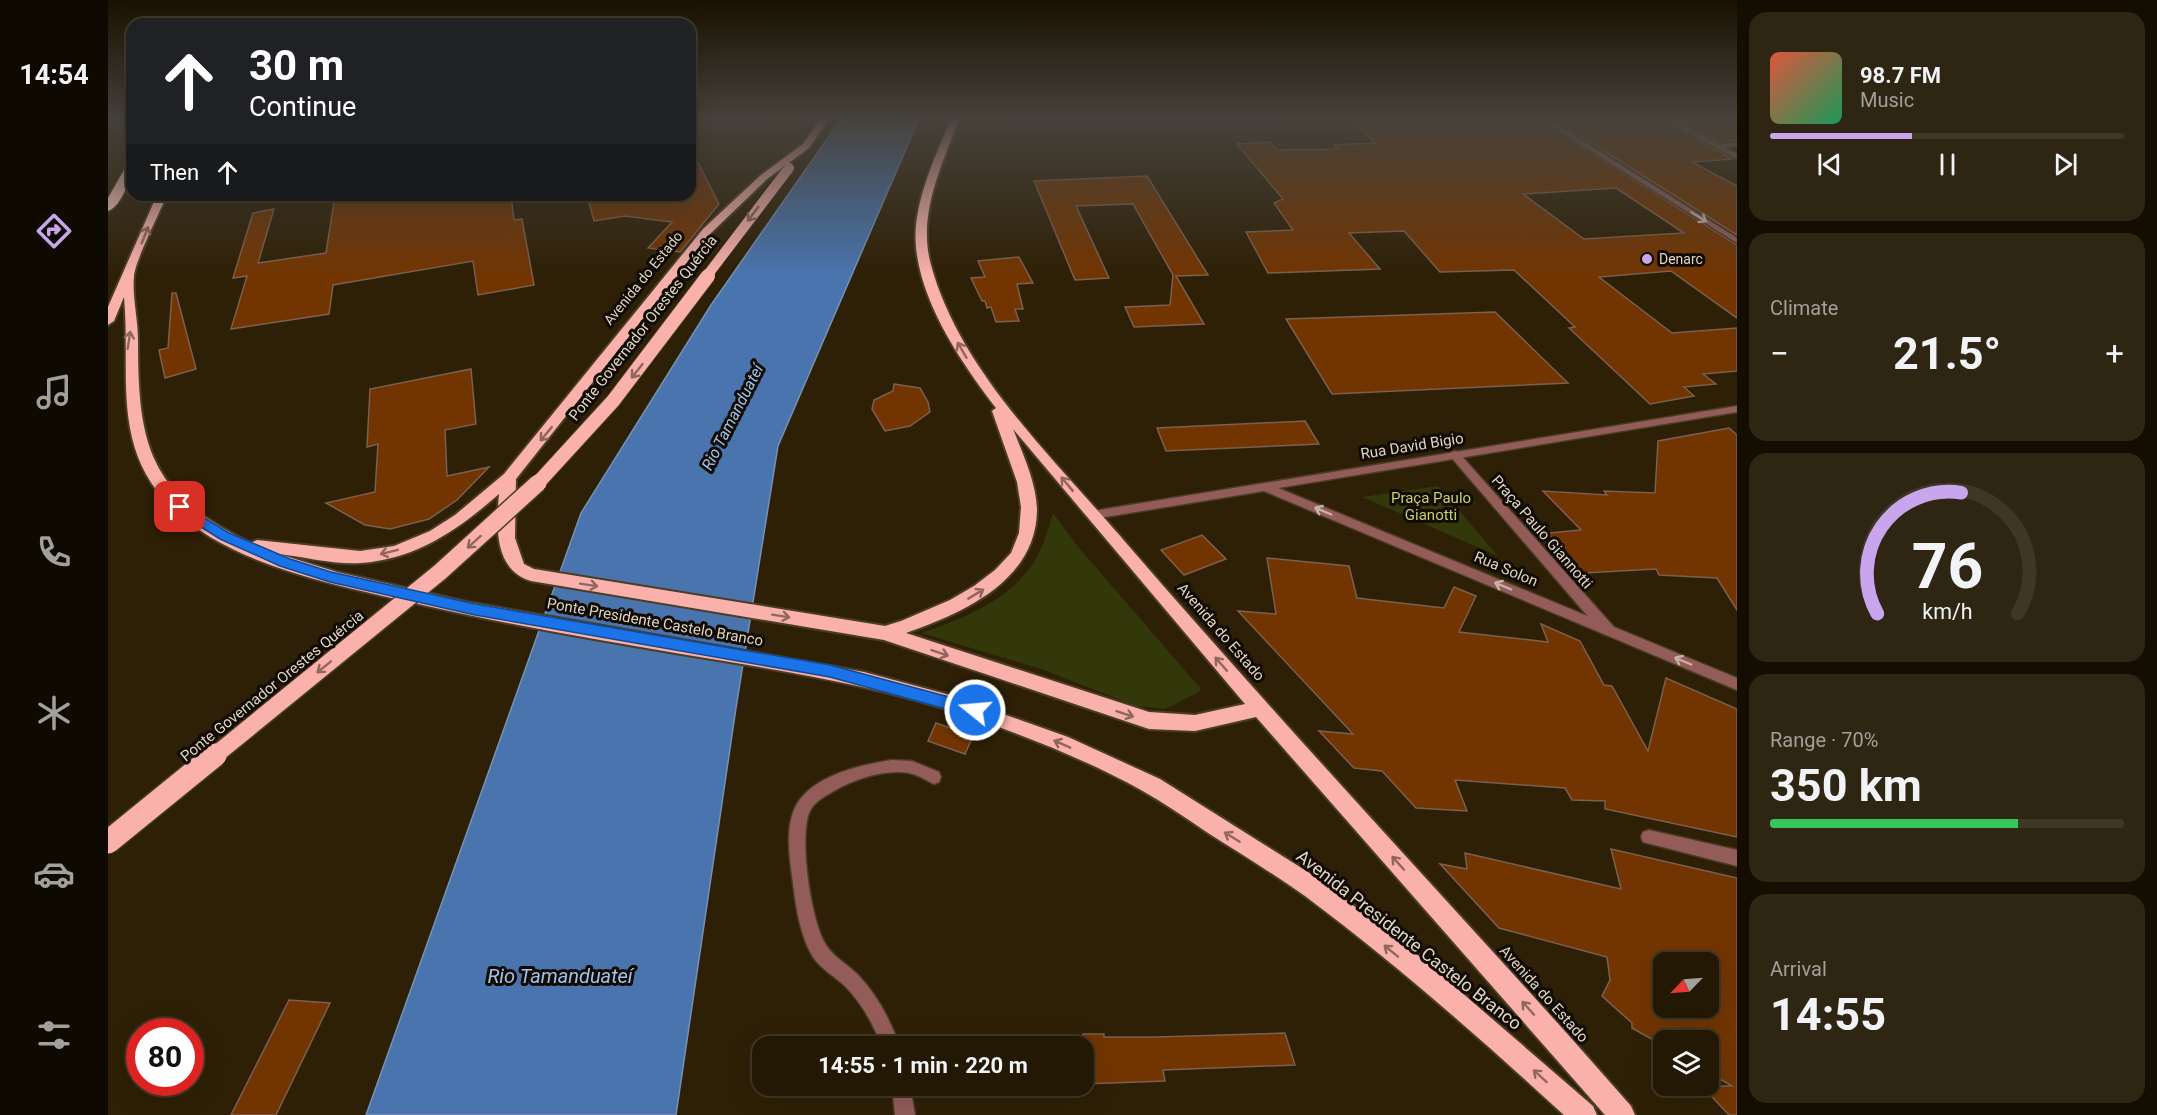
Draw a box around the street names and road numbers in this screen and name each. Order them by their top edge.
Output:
street label: Avenida do Estado [600,228,686,328]
street label: Ponte Governador Orestes Quércia [565,232,721,424]
street label: Rua David Bigio [1359,429,1465,463]
street label: Praça Paulo Giannotti [1488,472,1596,592]
street label: Rua Solon [1471,548,1541,590]
street label: Avenida do Estado [1174,579,1268,685]
street label: Ponte Presidente Castelo Branco [545,594,765,650]
street label: Ponte Governador Orestes Quércia [177,607,367,765]
street label: Avenida Presidente Castelo Branco [1293,845,1526,1034]
street label: Avenida do Estado [1496,942,1592,1046]

